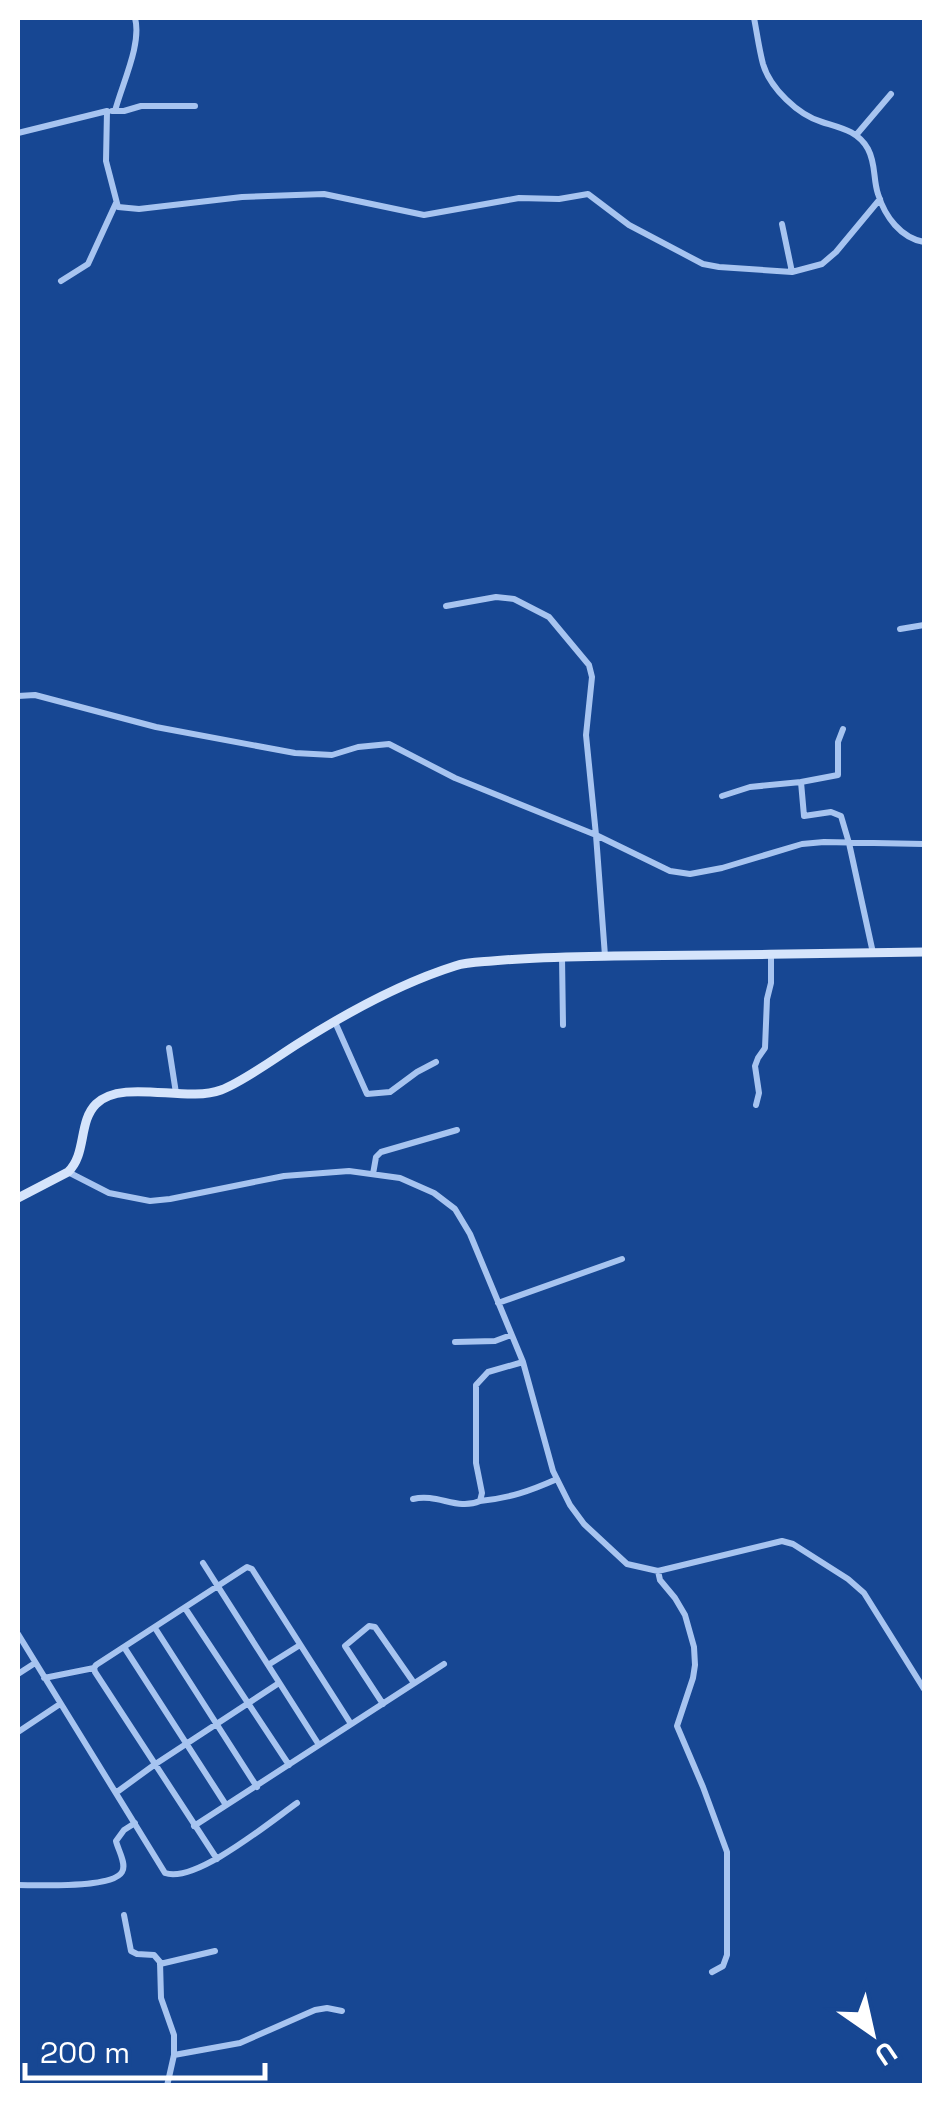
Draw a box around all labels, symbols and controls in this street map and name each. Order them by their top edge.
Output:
north arrow [822,1983,922,2083]
scale bar [25,2018,265,2080]
text: 200 m [40,2033,130,2072]
text: U [868,2034,904,2074]

